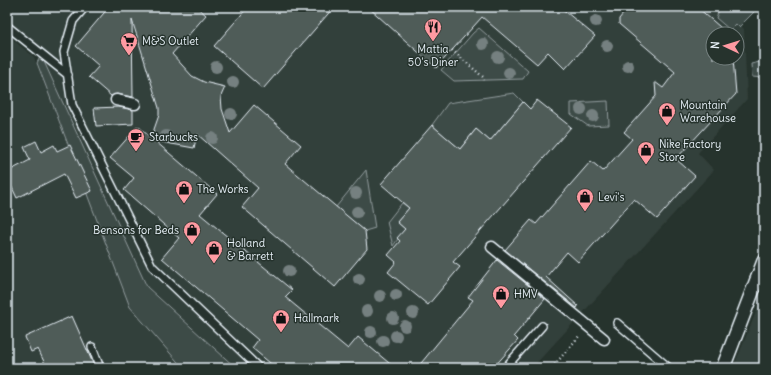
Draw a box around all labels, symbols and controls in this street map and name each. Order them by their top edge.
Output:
restaurant icon: Mattia 50's Diner [423,17,443,42]
north arrow [705,26,745,66]
supermarket icon: M&S Outlet [119,31,139,56]
place label: M&S Outlet [142,34,199,48]
text: N [708,41,722,50]
place label: Mattia 50's Diner [408,42,459,69]
place label: Mountain Warehouse [680,98,736,125]
shop icon: Mountain Warehouse [657,101,677,126]
cafe icon: Starbucks [126,127,146,152]
place label: Starbucks [149,130,198,144]
place label: Nike Factory Store [659,137,721,164]
shop icon: Nike Factory Store [636,140,656,165]
shop icon: The Works [174,179,194,204]
place label: The Works [197,182,249,196]
shop icon: Levi's [575,187,595,212]
place label: Levi's [598,190,624,204]
shop icon: Bensons for Beds [182,220,202,245]
place label: Bensons for Beds [93,223,179,237]
place label: Holland & Barrett [227,236,274,263]
shop icon: Holland & Barrett [204,239,224,264]
shop icon: HMV [491,284,511,309]
place label: HMV [514,287,538,301]
shop icon: Hallmark [271,308,291,333]
place label: Hallmark [294,311,340,325]

